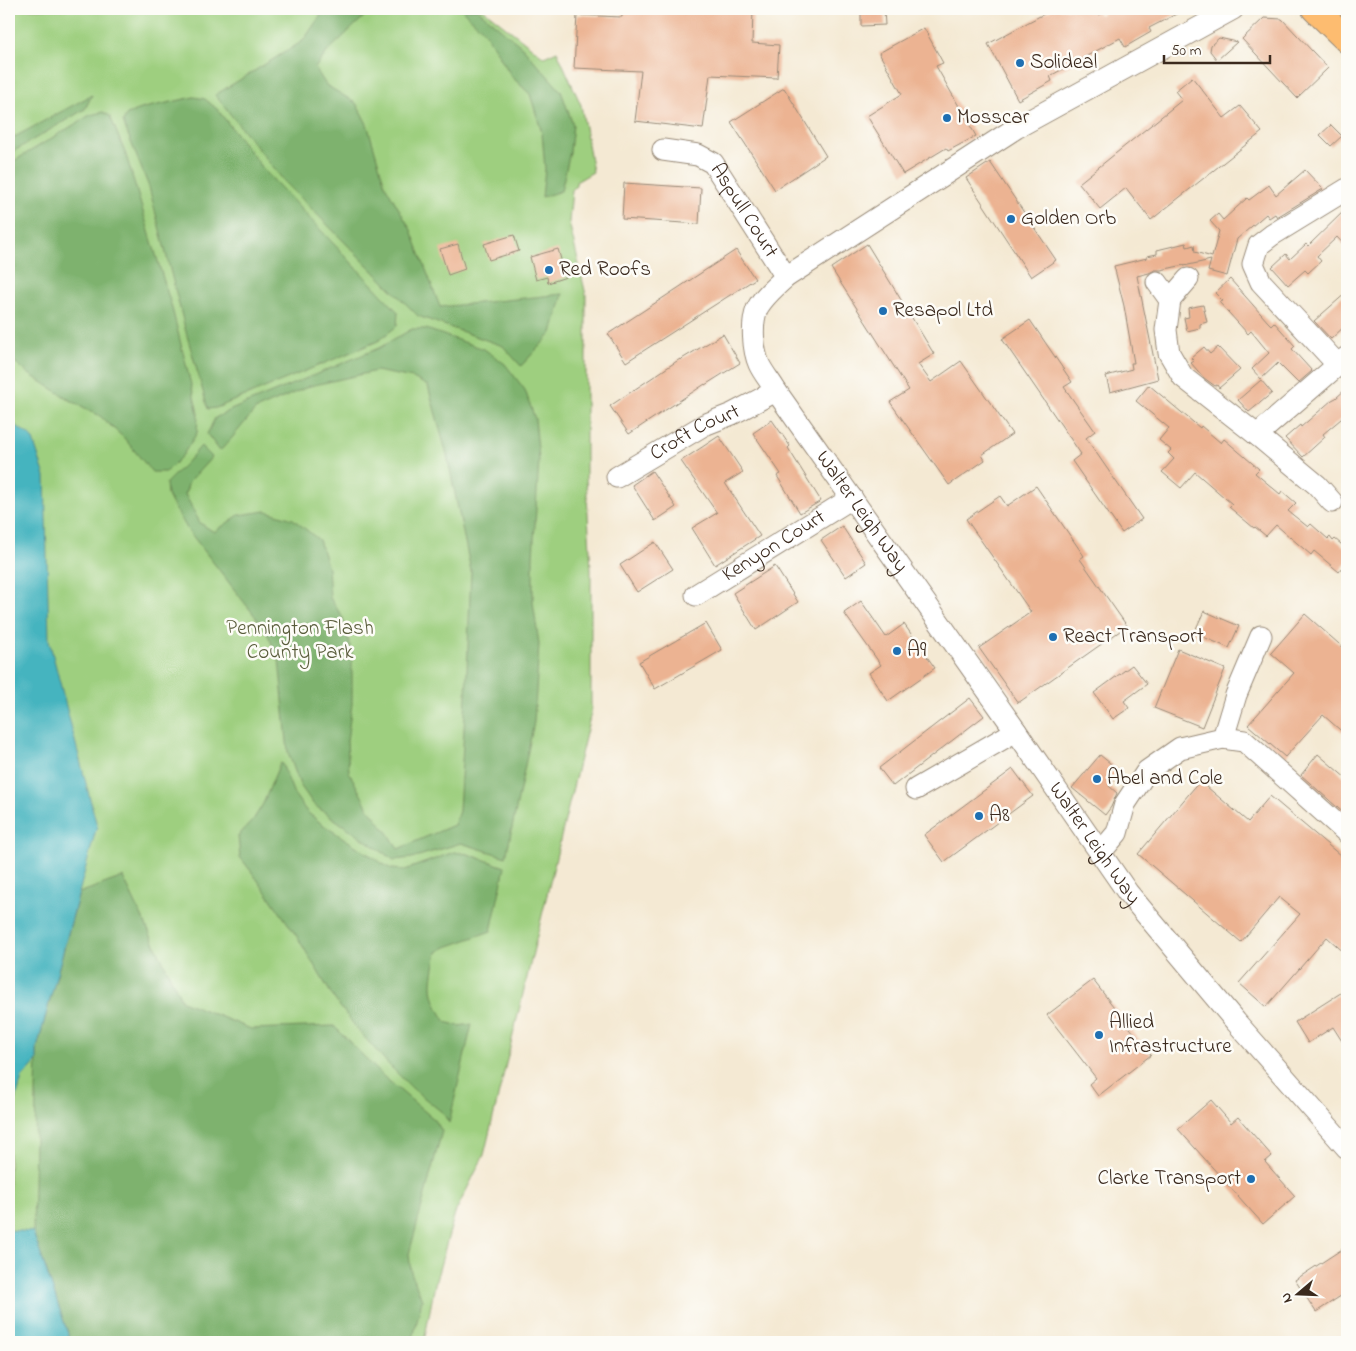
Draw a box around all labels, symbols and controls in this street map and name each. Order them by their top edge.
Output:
scale bar [1164,32,1270,64]
text: 50 m [1171,40,1202,62]
place label: Solideal [1030,48,1097,78]
marker: Solideal [1014,57,1026,69]
place label: Mosscar [957,103,1030,133]
marker: Mosscar [941,112,953,124]
street label: Aspull Court [702,157,785,264]
place label: Golden Orb [1021,204,1116,234]
marker: Golden Orb [1005,213,1017,225]
place label: Red Roofs [559,255,651,285]
marker: Red Roofs [543,264,555,276]
place label: Resapol Ltd [893,296,993,326]
marker: Resapol Ltd [877,305,889,317]
street label: Croft Court [644,397,746,469]
street label: Walter Leigh Way [808,445,915,580]
street label: Kenyon Court [717,503,832,590]
park label: Pennington Flash County Park [226,614,374,670]
place label: React Transport [1063,622,1204,652]
marker: React Transport [1047,631,1059,643]
place label: A9 [907,636,927,666]
marker: A9 [891,645,903,657]
place label: Abel and Cole [1107,764,1223,794]
marker: Abel and Cole [1091,773,1103,785]
street label: Walter Leigh Way [1041,776,1147,913]
place label: A8 [989,801,1010,831]
marker: A8 [973,810,985,822]
place label: Allied Infrastructure [1109,1008,1232,1062]
marker: Allied Infrastructure [1093,1029,1105,1041]
place label: Clarke Transport [1097,1164,1241,1194]
marker: Clarke Transport [1245,1173,1257,1185]
north arrow [1274,1268,1324,1318]
text: N [1276,1290,1299,1306]

